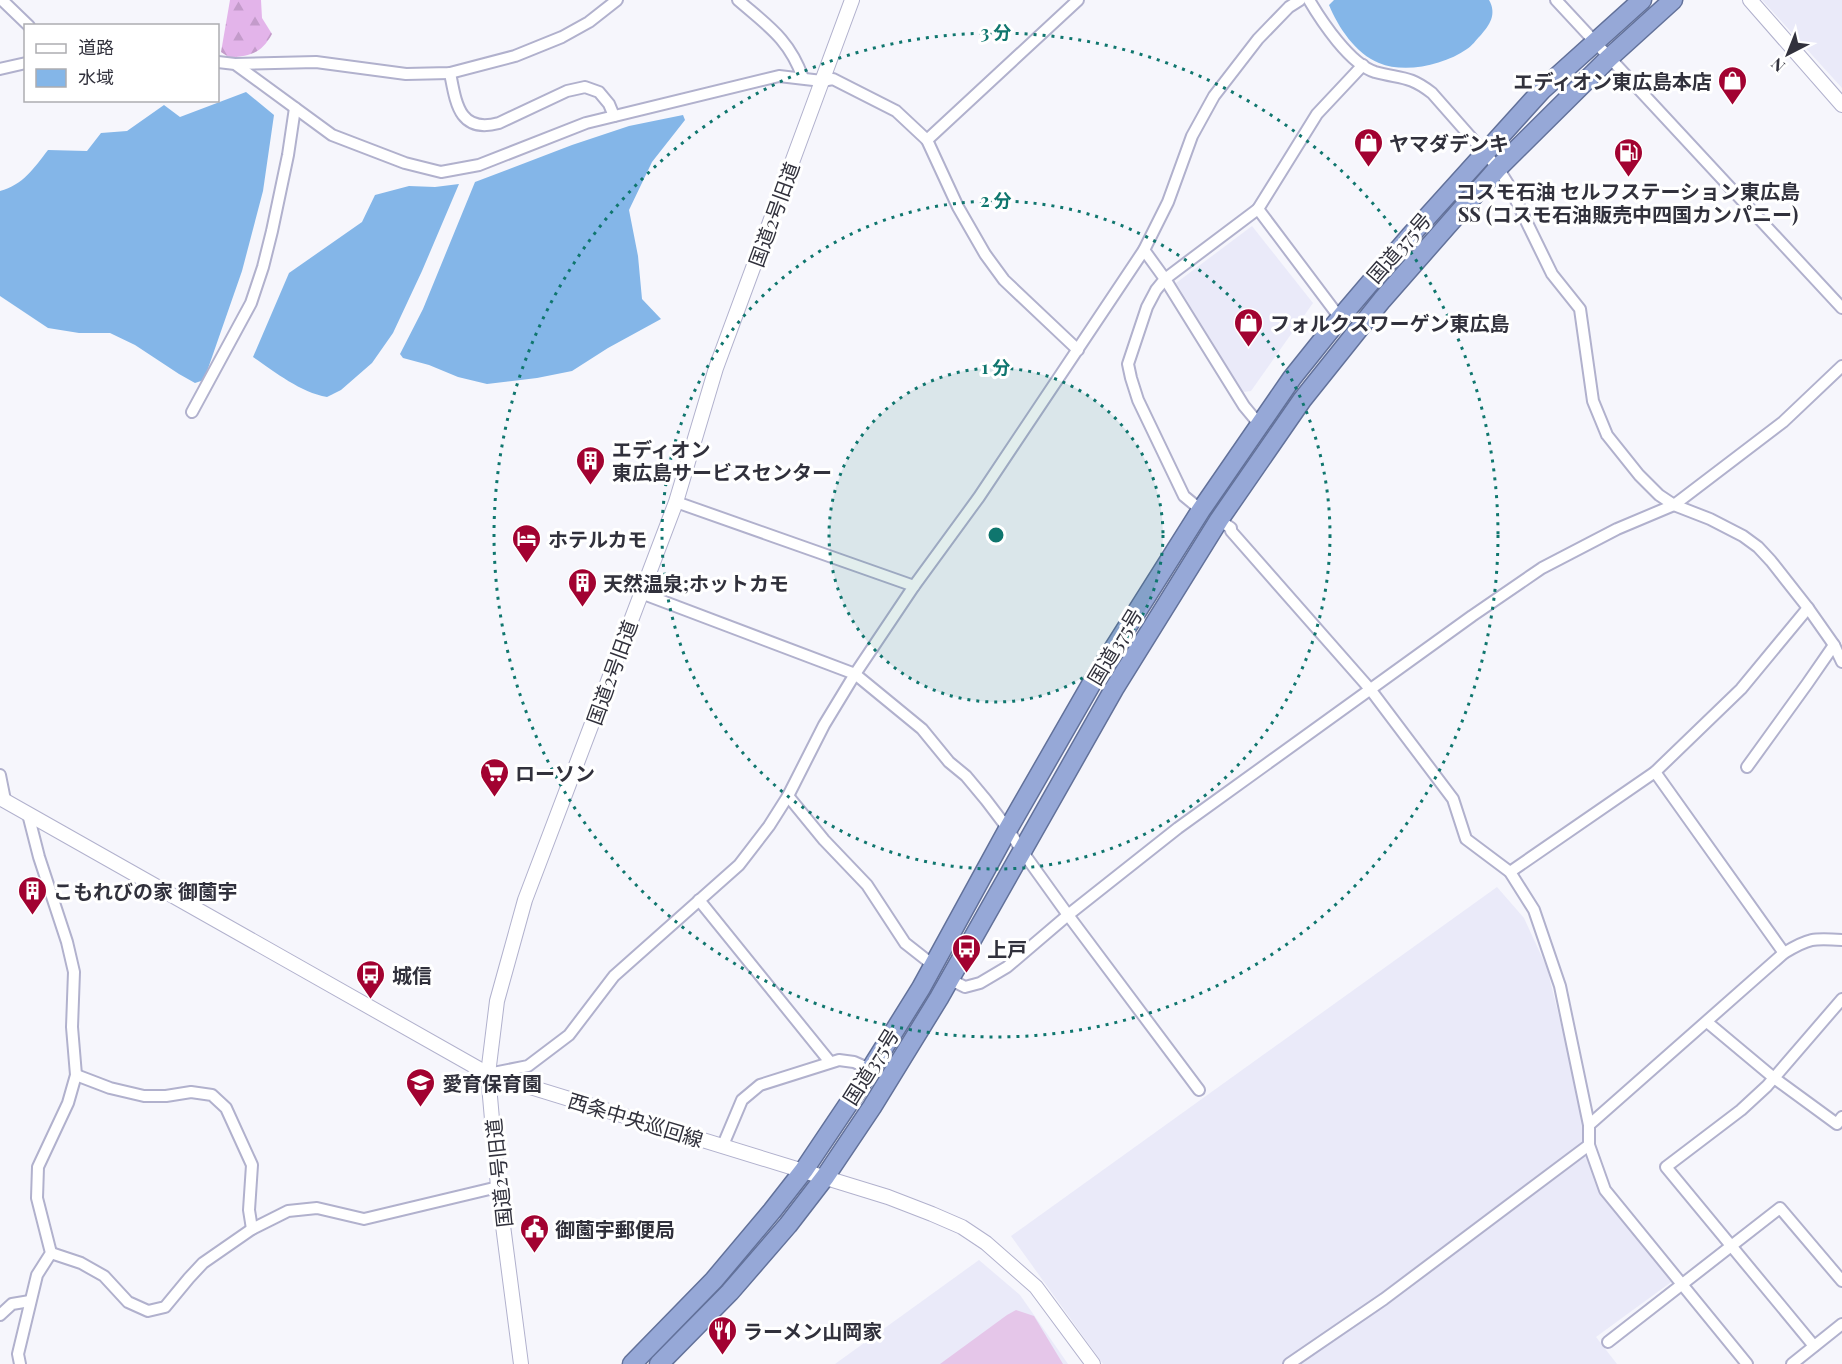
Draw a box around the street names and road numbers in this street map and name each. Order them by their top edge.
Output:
street label: 国道2号旧道 [742,158,804,270]
street label: 国道375号 [1360,206,1436,288]
street label: 国道375号 [1080,602,1148,690]
street label: 国道2号旧道 [580,616,642,728]
street label: 国道375号 [836,1023,904,1109]
street label: 西条中央巡回線 [565,1086,707,1152]
street label: 国道2号旧道 [479,1117,517,1229]

